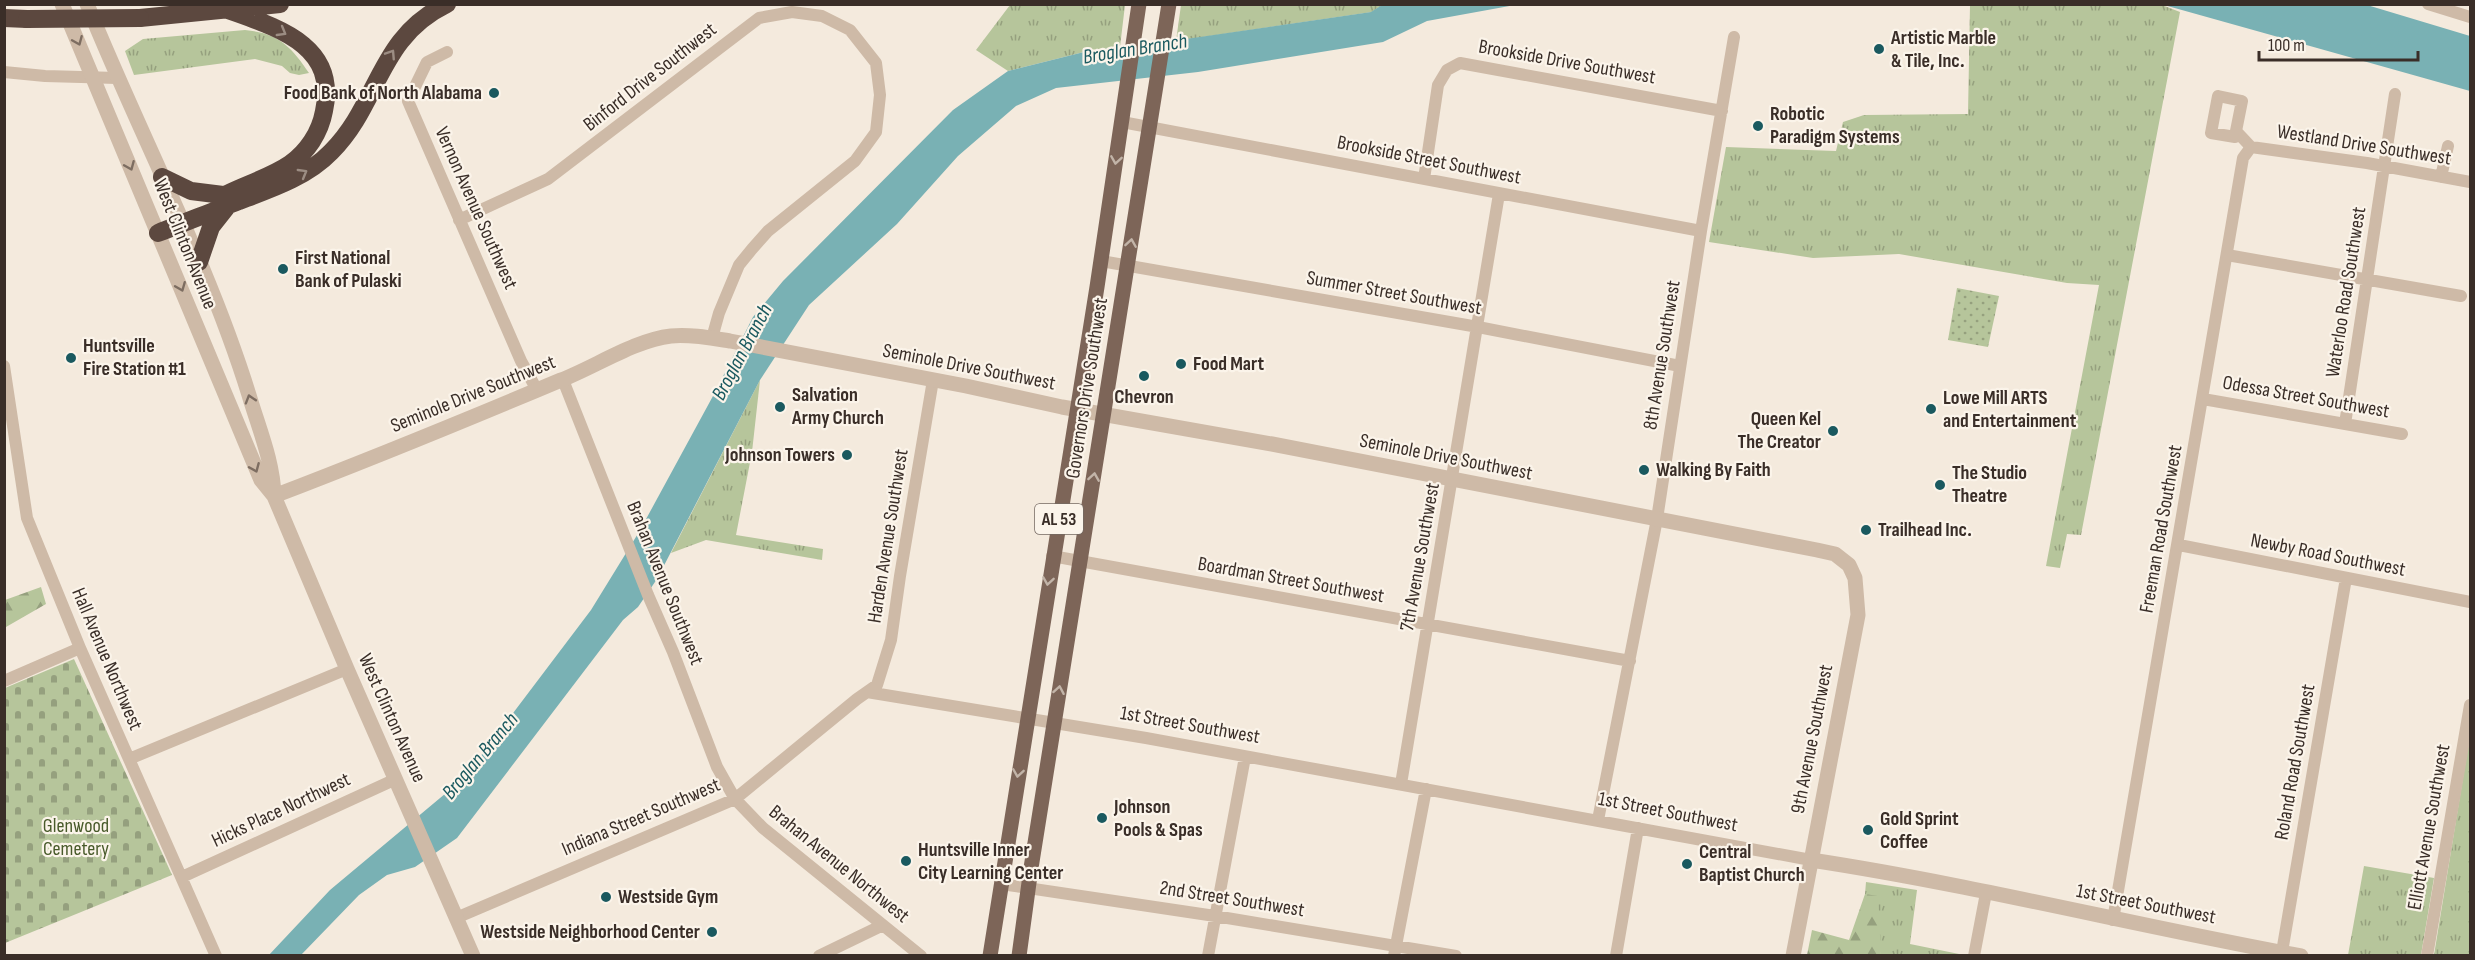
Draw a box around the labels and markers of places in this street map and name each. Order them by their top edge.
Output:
place label: Artistic Marble & Tile, Inc. [1890,26,1996,73]
marker: Artistic Marble & Tile, Inc. [1872,42,1886,56]
place label: Food Bank of North Alabama [284,81,482,105]
marker: Food Bank of North Alabama [487,86,501,100]
place label: Robotic Paradigm Systems [1770,102,1900,149]
marker: Robotic Paradigm Systems [1751,119,1765,133]
place label: First National Bank of Pulaski [295,246,401,293]
marker: First National Bank of Pulaski [276,262,290,276]
place label: Huntsville Fire Station #1 [83,334,186,381]
marker: Huntsville Fire Station #1 [64,351,78,365]
place label: Food Mart [1193,352,1265,376]
marker: Food Mart [1174,357,1188,371]
marker: Chevron [1137,369,1151,383]
place label: Salvation Army Church [791,383,884,430]
place label: Chevron [1114,385,1174,409]
place label: Lowe Mill ARTS and Entertainment [1943,386,2077,433]
marker: Salvation Army Church [773,400,787,414]
marker: Lowe Mill ARTS and Entertainment [1924,402,1938,416]
place label: Queen Kel The Creator [1738,407,1821,454]
marker: Queen Kel The Creator [1826,424,1840,438]
place label: Johnson Towers [724,443,835,467]
marker: Johnson Towers [840,448,854,462]
place label: Walking By Faith [1656,458,1771,482]
place label: The Studio Theatre [1952,461,2027,508]
marker: Walking By Faith [1637,463,1651,477]
marker: The Studio Theatre [1933,478,1947,492]
place label: Trailhead Inc. [1878,518,1972,542]
marker: Trailhead Inc. [1859,523,1873,537]
place label: Johnson Pools & Spas [1113,795,1203,842]
place label: Gold Sprint Coffee [1880,807,1959,854]
marker: Johnson Pools & Spas [1095,811,1109,825]
marker: Gold Sprint Coffee [1861,823,1875,837]
place label: Huntsville Inner City Learning Center [918,838,1063,885]
place label: Central Baptist Church [1699,840,1805,887]
marker: Huntsville Inner City Learning Center [899,854,913,868]
marker: Central Baptist Church [1680,857,1694,871]
place label: Westside Gym [618,885,718,909]
marker: Westside Gym [599,890,613,904]
place label: Westside Neighborhood Center [480,920,700,944]
marker: Westside Neighborhood Center [705,925,719,939]

